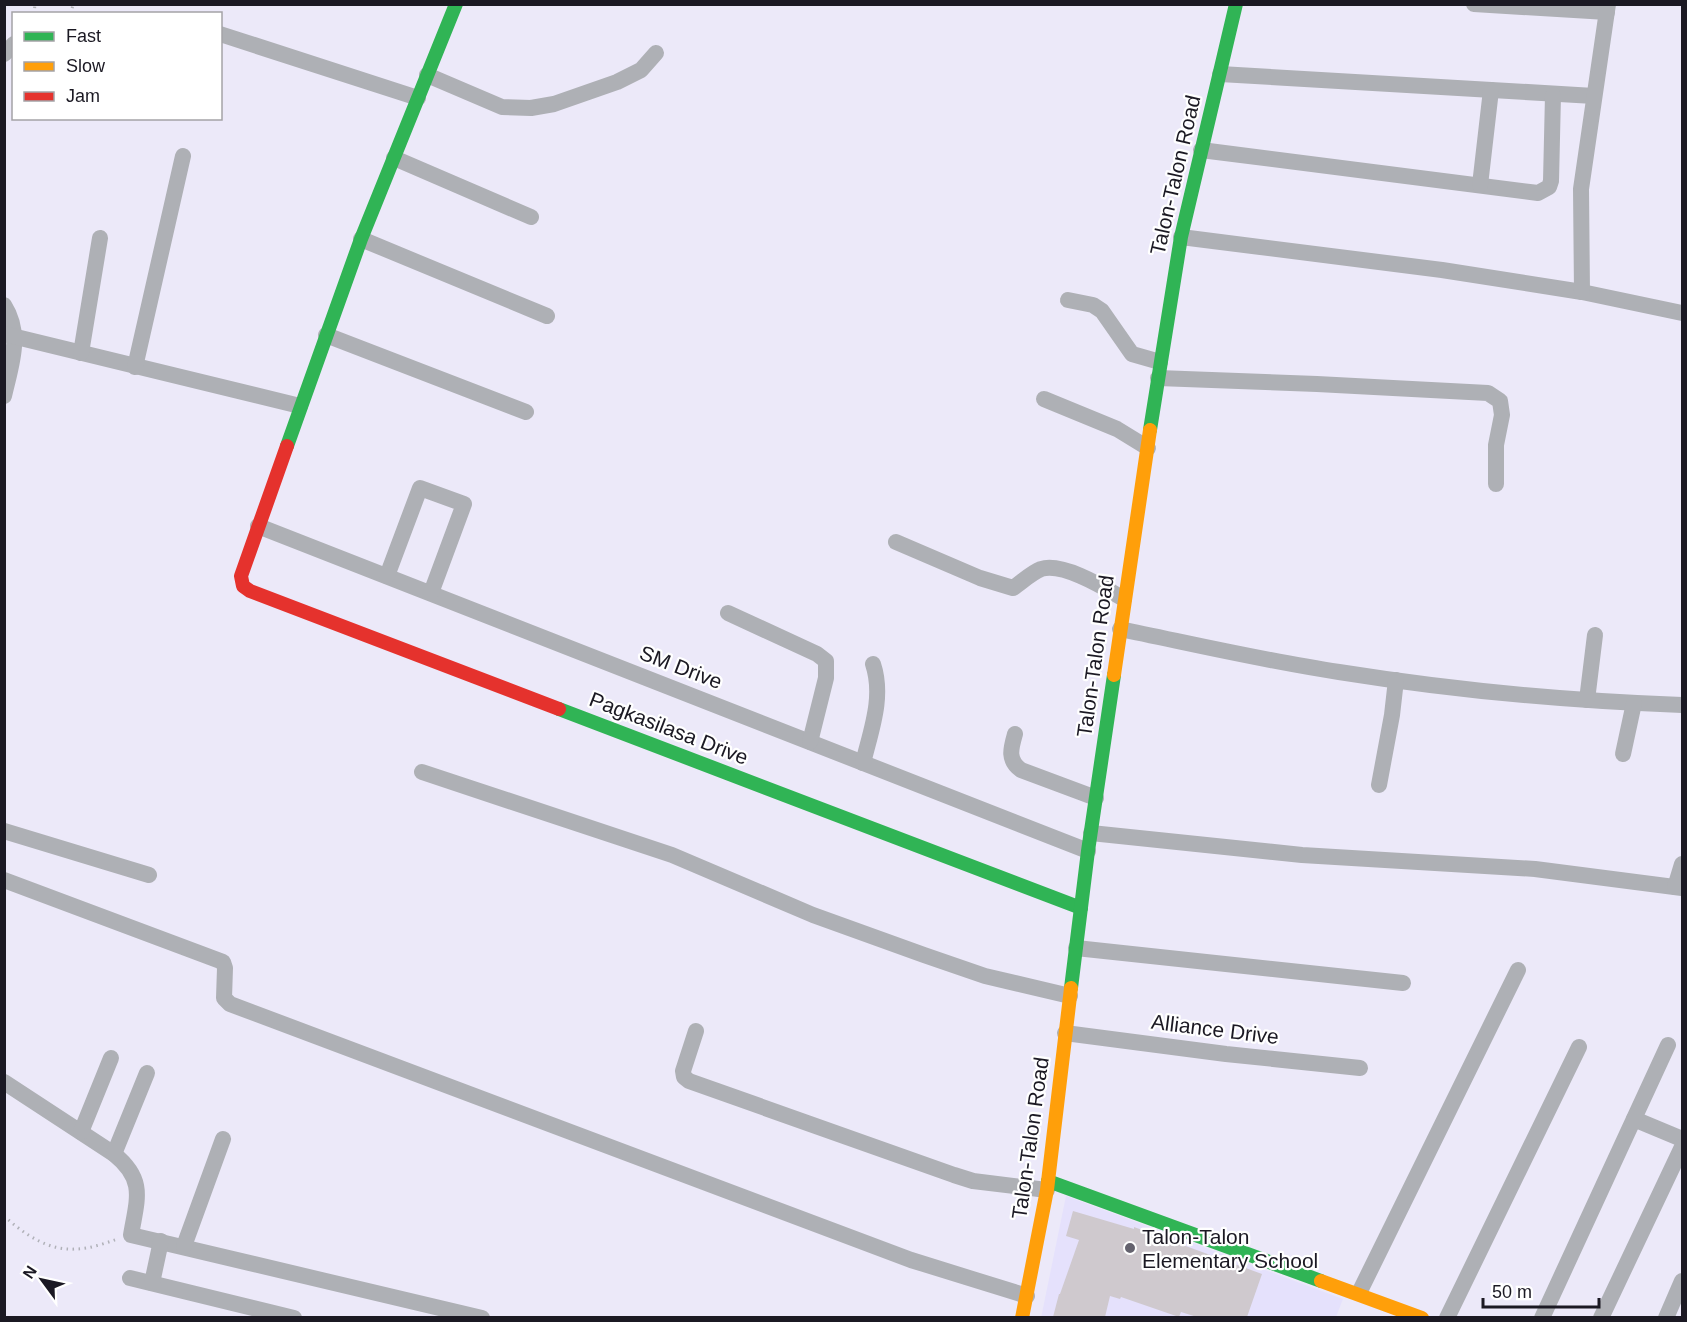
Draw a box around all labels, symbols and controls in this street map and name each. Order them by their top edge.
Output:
legend [12,12,222,120]
text: Fast [66,26,101,46]
text: Slow [66,56,106,76]
text: Jam [66,86,100,106]
street label: Talon-Talon Road [1145,93,1205,257]
street label: Talon-Talon Road [1072,573,1118,739]
street label: SM Drive [637,641,725,693]
street label: Pagkasilasa Drive [586,687,752,769]
street label: Alliance Drive [1150,1010,1280,1048]
street label: Talon-Talon Road [1007,1055,1053,1221]
place label: Talon-Talon Elementary School [1142,1225,1318,1272]
marker: Talon-Talon Elementary School [1123,1241,1137,1255]
north arrow [12,1250,72,1310]
text: N [20,1263,40,1282]
scale bar [1483,1271,1598,1309]
text: 50 m [1492,1282,1532,1302]

